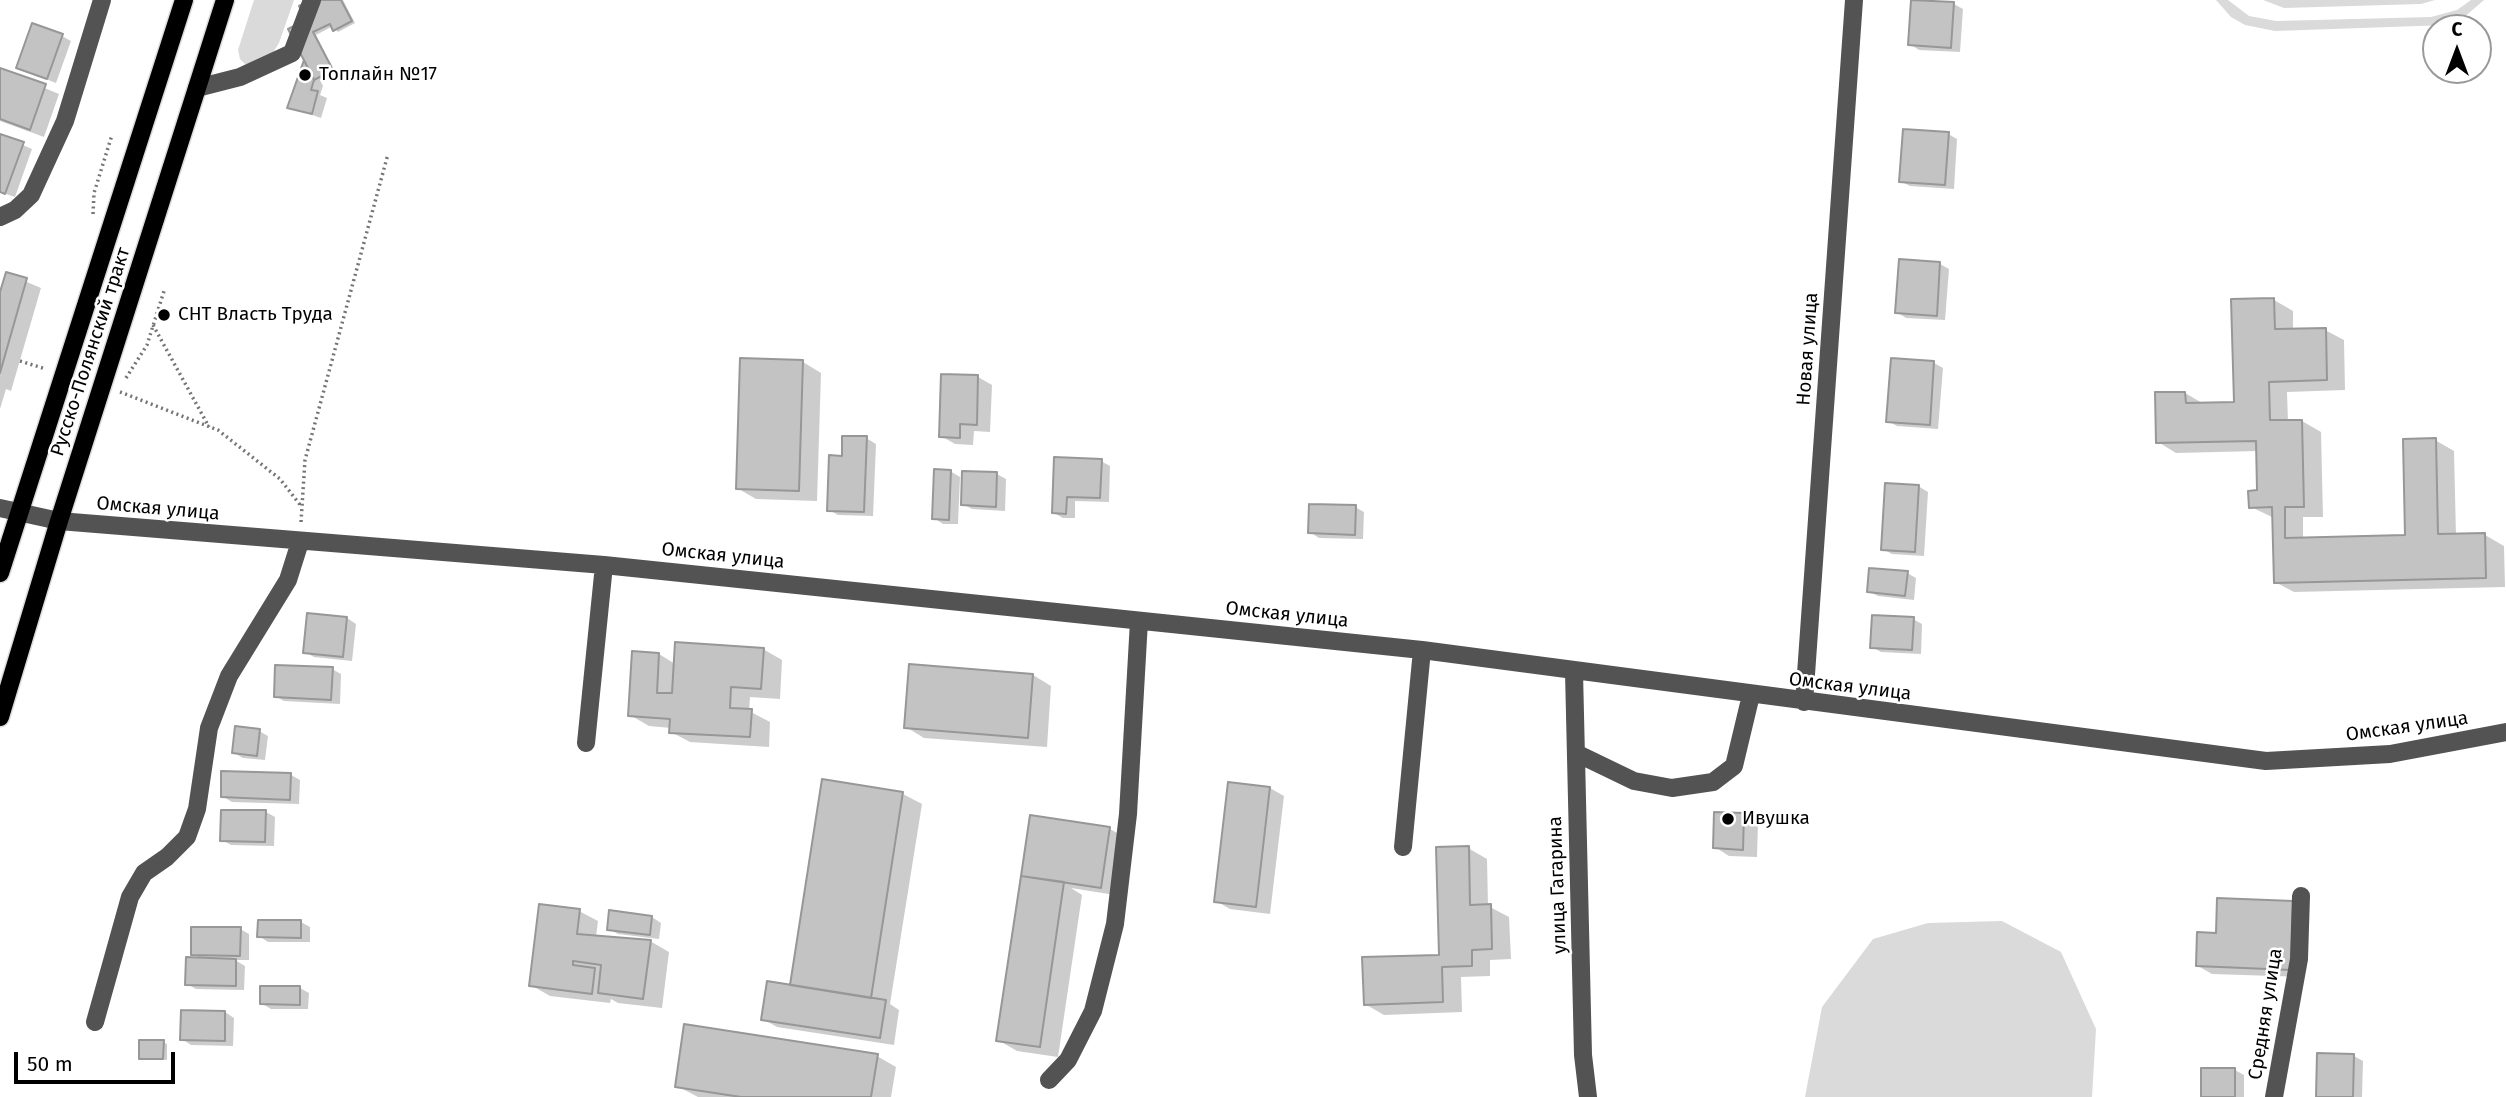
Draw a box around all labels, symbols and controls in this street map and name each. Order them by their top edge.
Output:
north arrow [2422,14,2492,84]
text: С [2452,18,2462,41]
place label: Топлайн №17 [319,64,437,86]
marker: Топлайн №17 [297,67,313,83]
street label: Русско-Полянский тракт [46,245,136,459]
street label: Новая улица [1793,292,1823,406]
place label: СНТ Власть Труда [178,304,333,326]
marker: СНТ Власть Труда [156,307,172,323]
street label: Омская улица [96,492,220,526]
street label: Омская улица [660,538,786,574]
street label: Омская улица [1224,597,1350,633]
street label: Омская улица [1787,668,1913,706]
street label: Омская улица [2344,707,2470,747]
place label: Ивушка [1742,808,1810,830]
marker: Ивушка [1720,811,1736,827]
street label: улица Гагарина [1544,816,1572,954]
street label: Средняя улица [2244,947,2288,1081]
scale bar [18,1038,178,1082]
text: 50 m [27,1051,73,1077]

